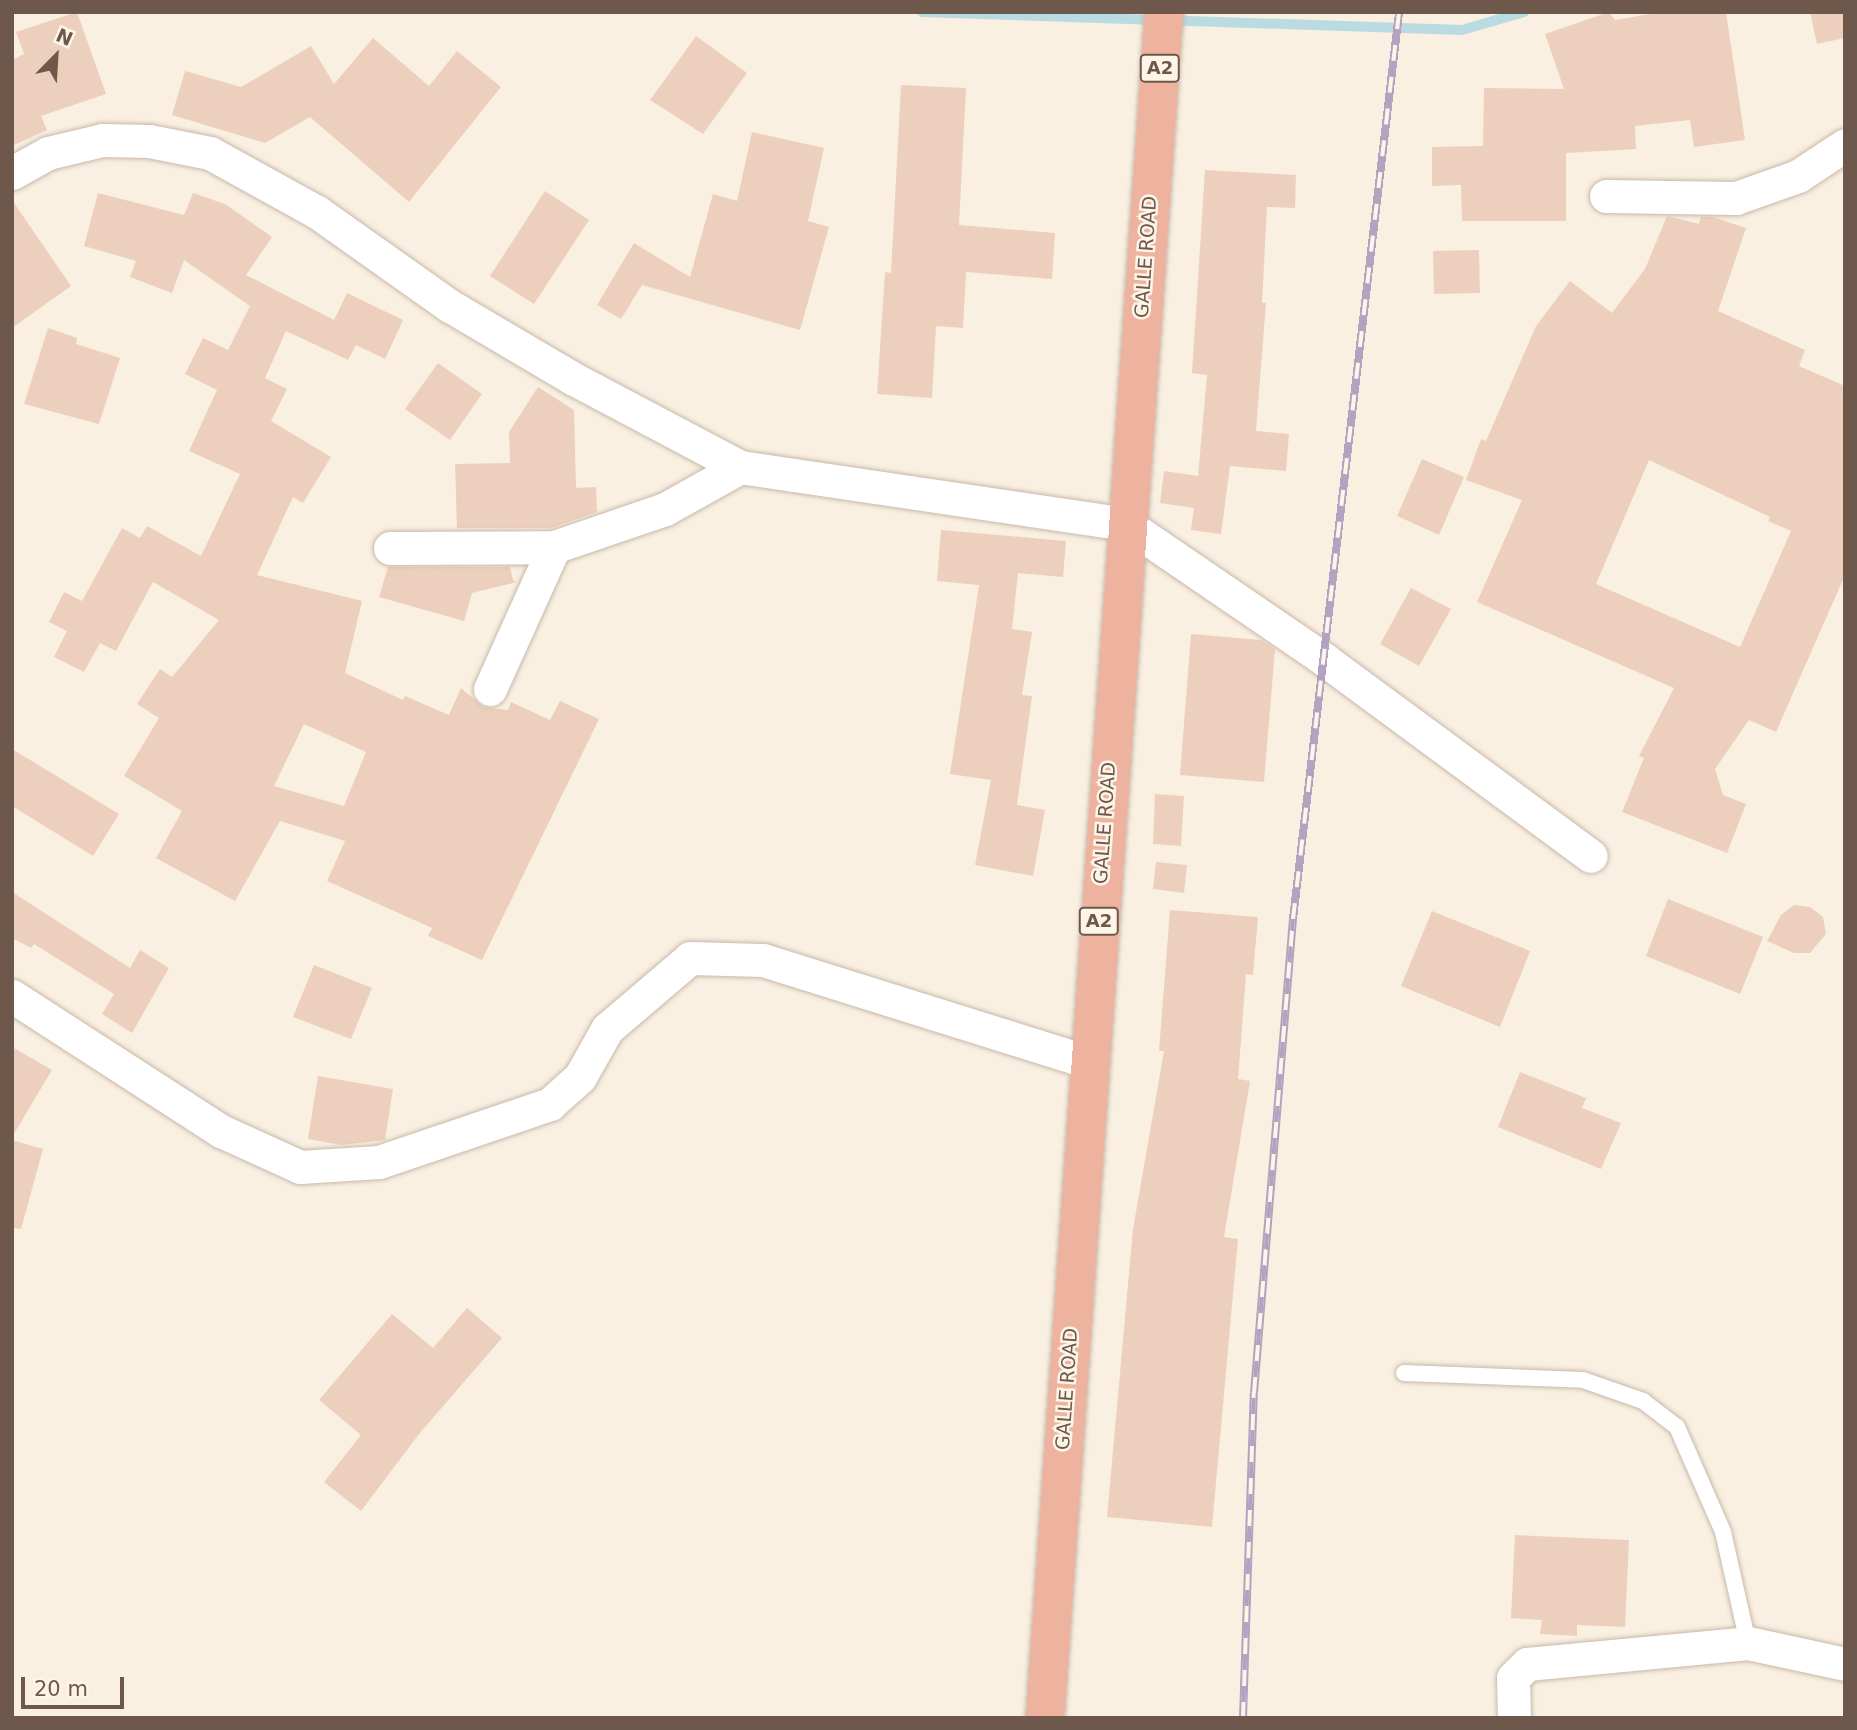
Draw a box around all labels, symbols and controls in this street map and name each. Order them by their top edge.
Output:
north arrow [21,21,91,91]
text: N [53,24,76,50]
road number: A2 [1139,54,1181,82]
street label: GALLE ROAD [1130,195,1162,319]
street label: GALLE ROAD [1089,761,1121,885]
road number: A2 [1078,906,1120,936]
street label: GALLE ROAD [1051,1327,1083,1451]
scale bar [24,1664,128,1708]
text: 20 m [34,1677,88,1701]

